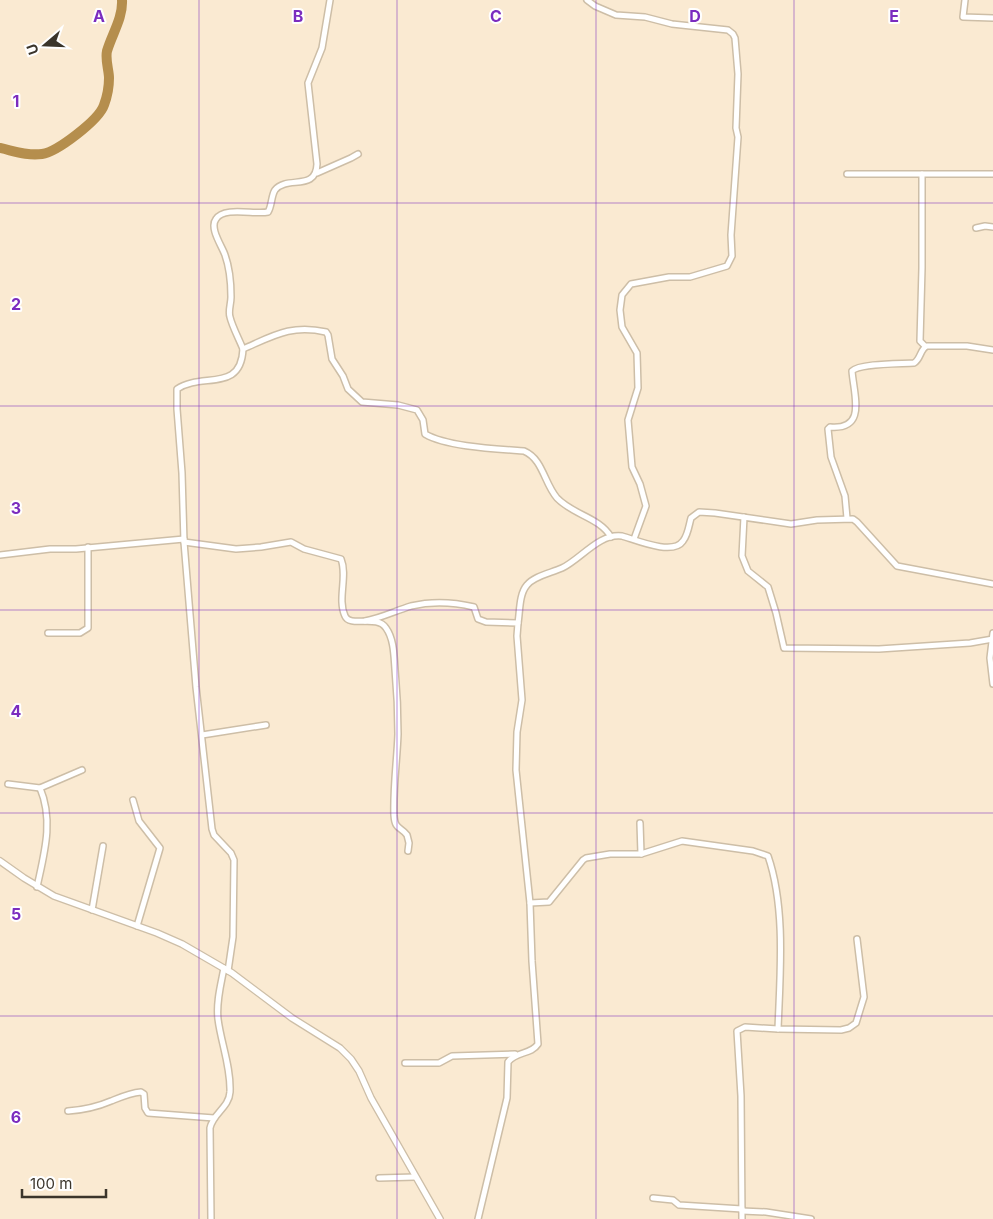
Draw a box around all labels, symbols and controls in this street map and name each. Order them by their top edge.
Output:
text: A [93,6,105,26]
text: B [293,6,303,26]
text: C [490,6,502,26]
text: D [689,6,701,26]
text: E [889,6,899,26]
north arrow [20,20,70,70]
text: U [23,42,42,57]
text: 1 [13,91,19,111]
text: 2 [11,294,21,314]
text: 3 [11,498,21,518]
text: 4 [11,701,22,721]
text: 5 [11,904,21,924]
text: 6 [11,1107,21,1127]
scale bar [22,1166,106,1198]
text: 100 m [30,1174,72,1193]

